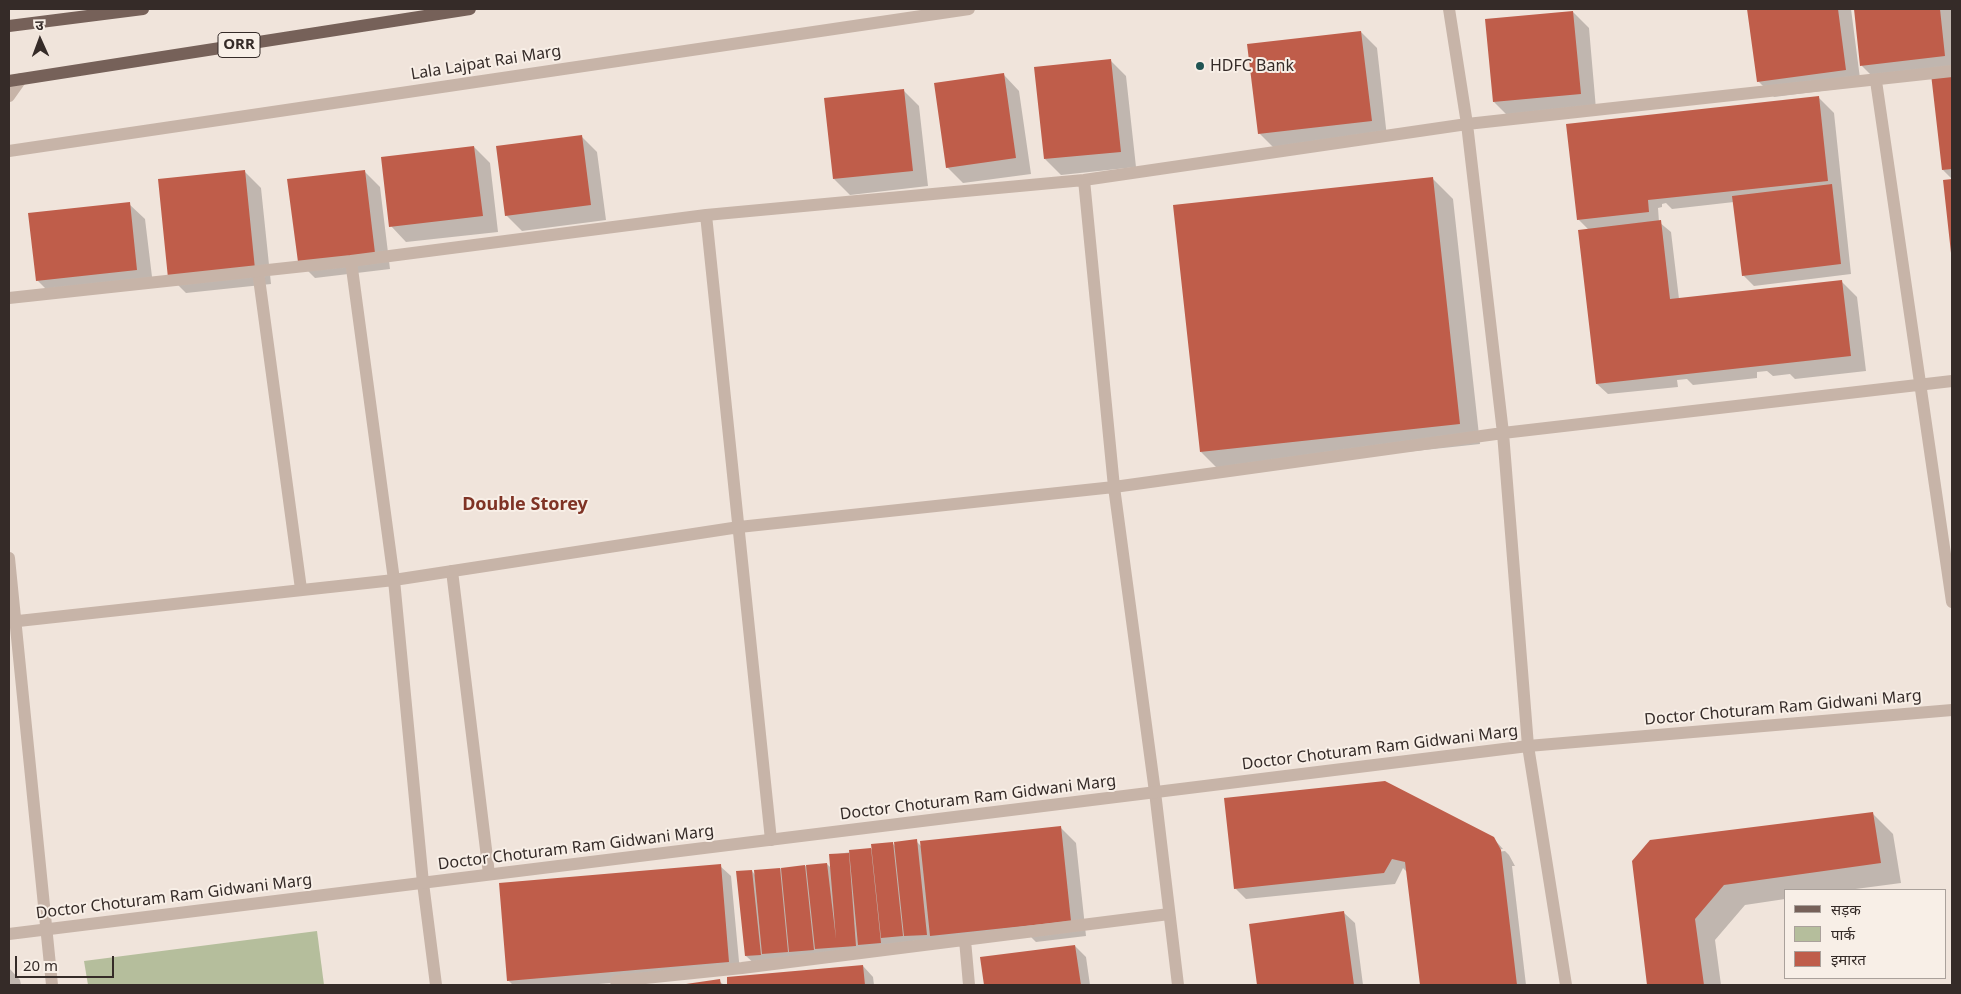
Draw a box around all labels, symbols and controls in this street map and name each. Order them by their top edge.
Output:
north arrow [15,15,65,65]
text: उ [35,15,44,34]
road number: ORR [218,32,260,58]
street label: Lala Lajpat Rai Marg [410,42,562,84]
place label: HDFC Bank [1210,56,1294,76]
marker: HDFC Bank [1194,60,1206,72]
district label: Double Storey [462,494,588,516]
street label: Doctor Choturam Ram Gidwani Marg [1644,686,1922,730]
street label: Doctor Choturam Ram Gidwani Marg [1241,722,1519,774]
street label: Doctor Choturam Ram Gidwani Marg [839,772,1117,824]
street label: Doctor Choturam Ram Gidwani Marg [437,822,715,874]
street label: Doctor Choturam Ram Gidwani Marg [35,871,313,923]
legend [1784,889,1946,979]
text: सड़क [1831,899,1861,919]
text: पार्क [1831,924,1855,944]
scale bar [18,946,116,978]
text: इमारत [1831,949,1866,969]
text: 20 m [23,955,58,975]

